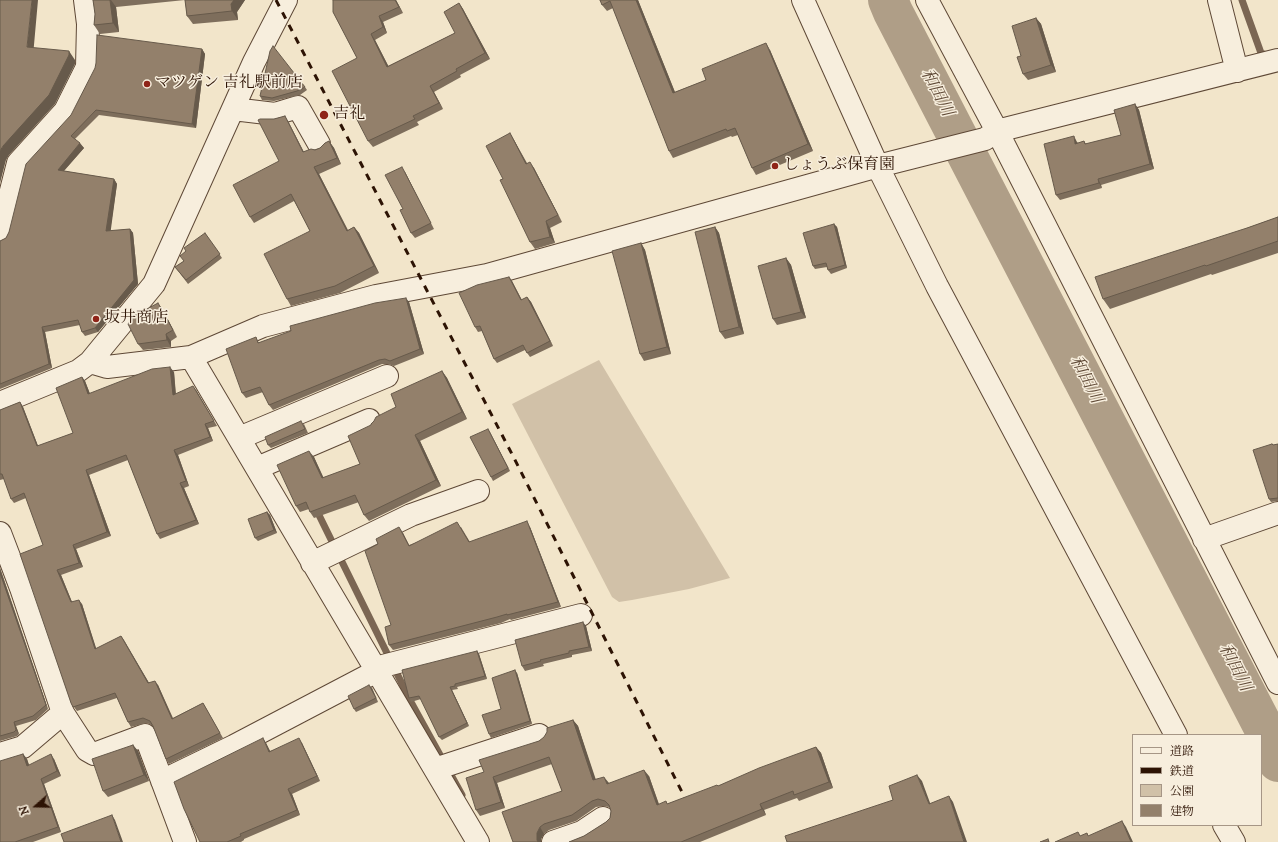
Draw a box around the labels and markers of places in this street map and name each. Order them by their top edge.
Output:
place label: マツゲン 吉礼駅前店 [155,74,302,94]
marker: マツゲン 吉礼駅前店 [142,79,152,89]
place label: 吉礼 [333,105,365,125]
marker: 吉礼 [318,109,330,121]
place label: しょうぶ保育園 [783,156,895,176]
marker: しょうぶ保育園 [770,161,780,171]
place label: 坂井商店 [104,309,168,329]
marker: 坂井商店 [91,314,101,324]

